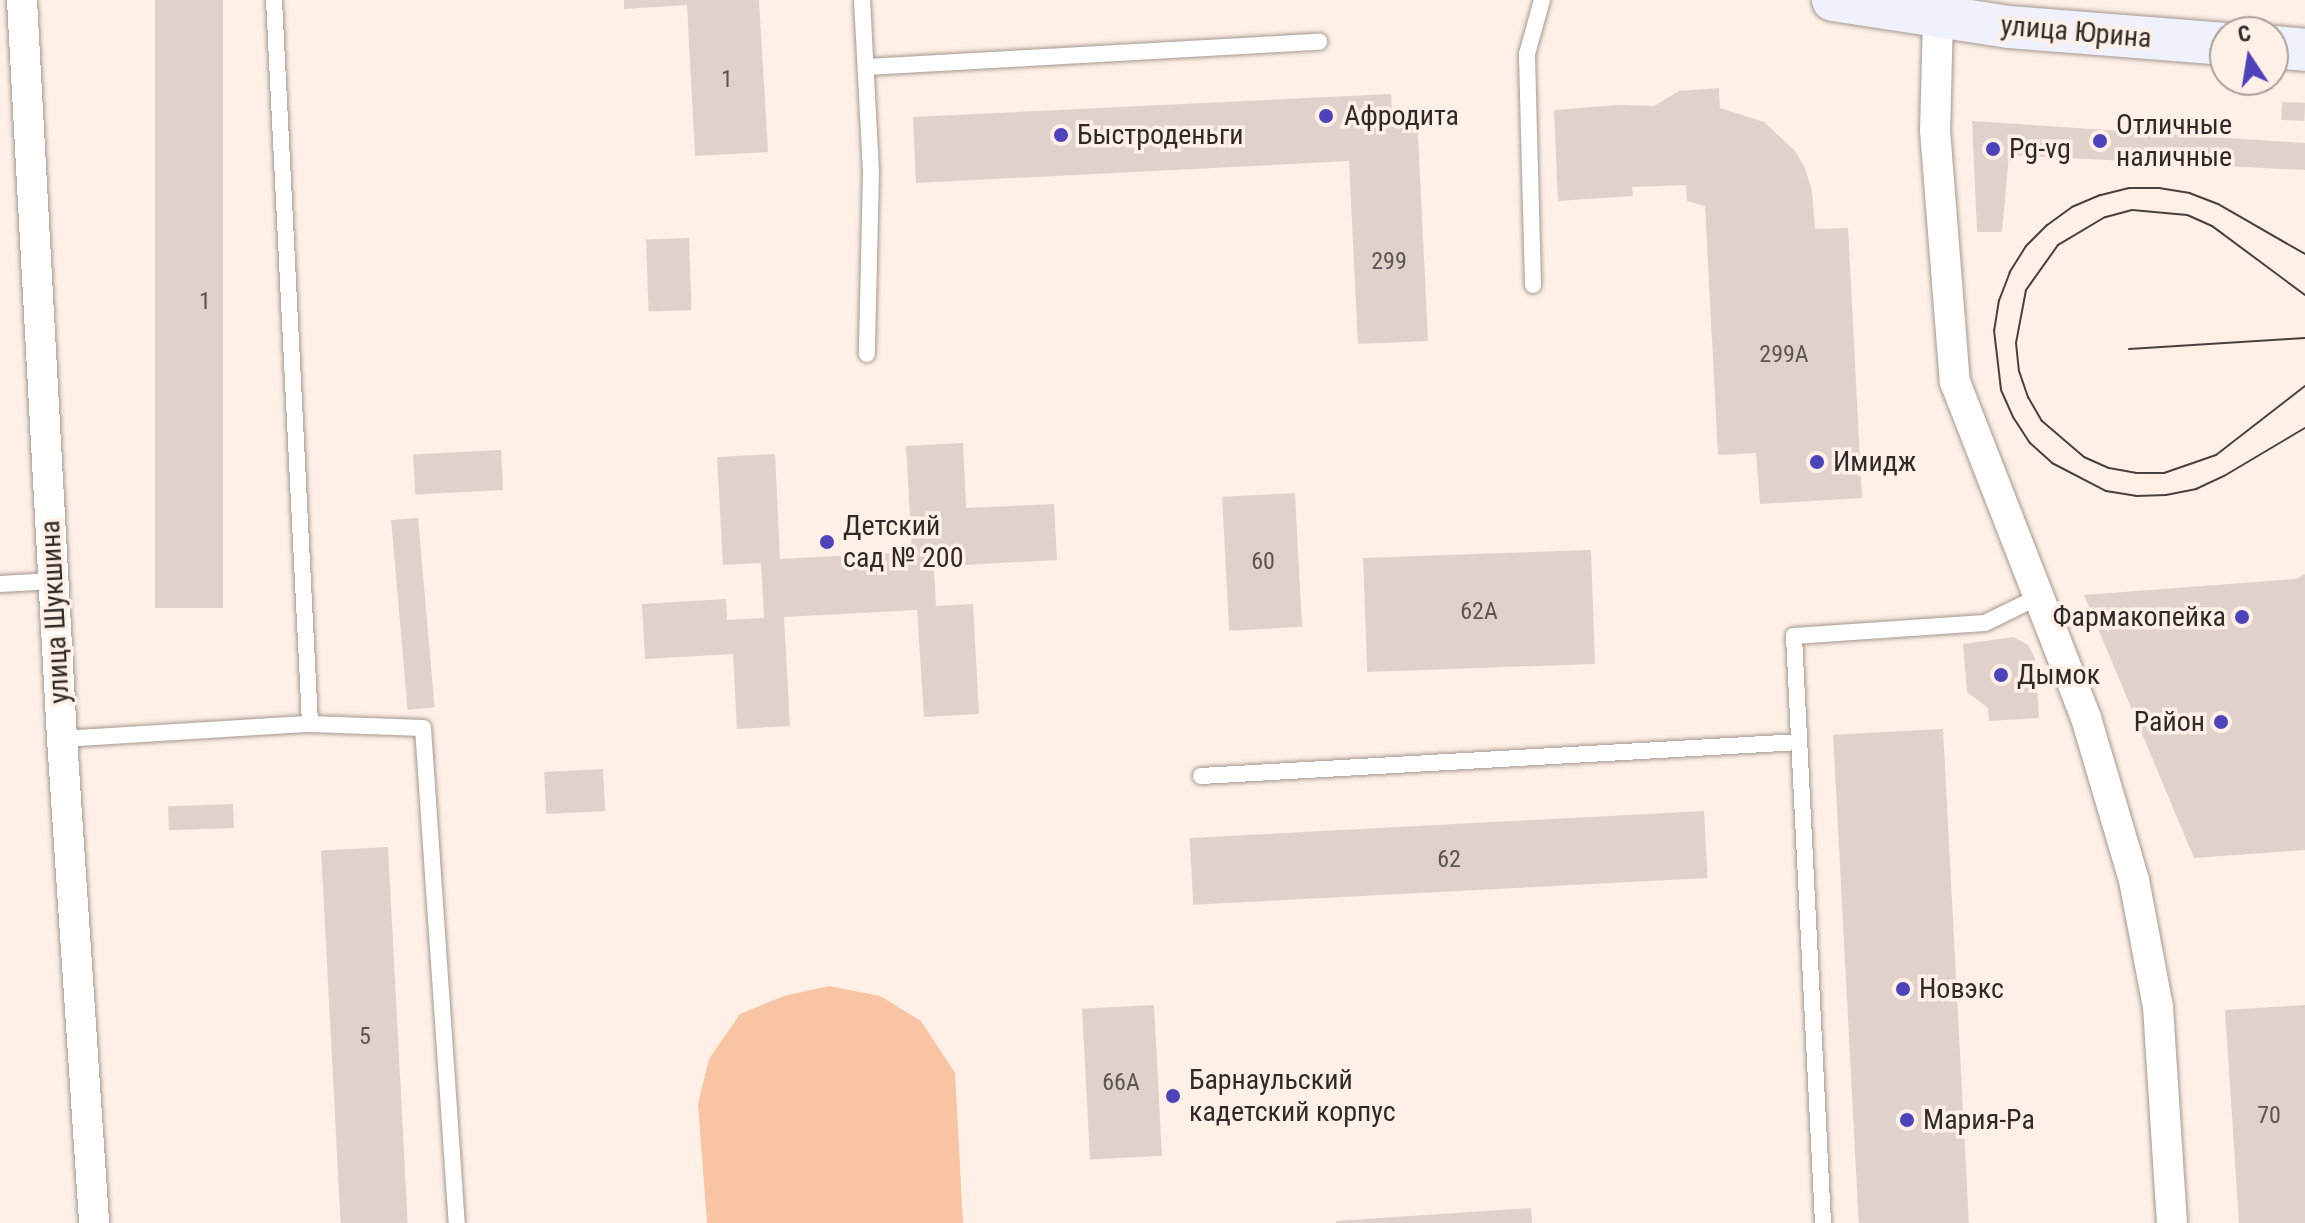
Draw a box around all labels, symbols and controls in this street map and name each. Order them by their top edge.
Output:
street label: улица Юрина [1999,9,2153,55]
north arrow [2209,16,2289,96]
text: С [2236,20,2253,48]
house number: 1 [721,66,733,94]
place label: Афродита [1344,99,1459,133]
marker: Афродита [1315,105,1337,127]
place label: Отличные наличные [2116,108,2232,174]
place label: Быстроденьги [1077,118,1244,152]
marker: Быстроденьги [1052,126,1070,144]
place label: Pg-vg [2009,132,2071,166]
marker: Отличные наличные [2091,132,2109,150]
marker: Pg-vg [1984,140,2002,158]
house number: 299 [1371,248,1407,276]
house number: 1 [199,288,211,316]
house number: 299А [1759,341,1809,369]
place label: Имидж [1833,445,1916,479]
marker: Имидж [1808,453,1826,471]
place label: Детский сад № 200 [843,509,963,575]
street label: улица Шукшина [33,519,77,705]
marker: Детский сад № 200 [818,533,836,551]
house number: 60 [1251,548,1275,576]
house number: 62А [1460,598,1498,626]
place label: Фармакопейка [2053,600,2226,634]
marker: Фармакопейка [2233,608,2251,626]
place label: Дымок [2017,658,2100,692]
marker: Дымок [1992,666,2010,684]
place label: Район [2134,705,2205,739]
marker: Район [2212,713,2230,731]
house number: 62 [1437,846,1461,874]
place label: Новэкс [1919,972,2004,1006]
marker: Новэкс [1894,980,1912,998]
house number: 5 [359,1023,371,1051]
place label: Барнаульский кадетский корпус [1189,1063,1396,1129]
house number: 66А [1102,1069,1140,1097]
marker: Барнаульский кадетский корпус [1164,1087,1182,1105]
house number: 70 [2257,1102,2281,1130]
place label: Мария-Ра [1923,1103,2035,1137]
marker: Мария-Ра [1898,1111,1916,1129]

